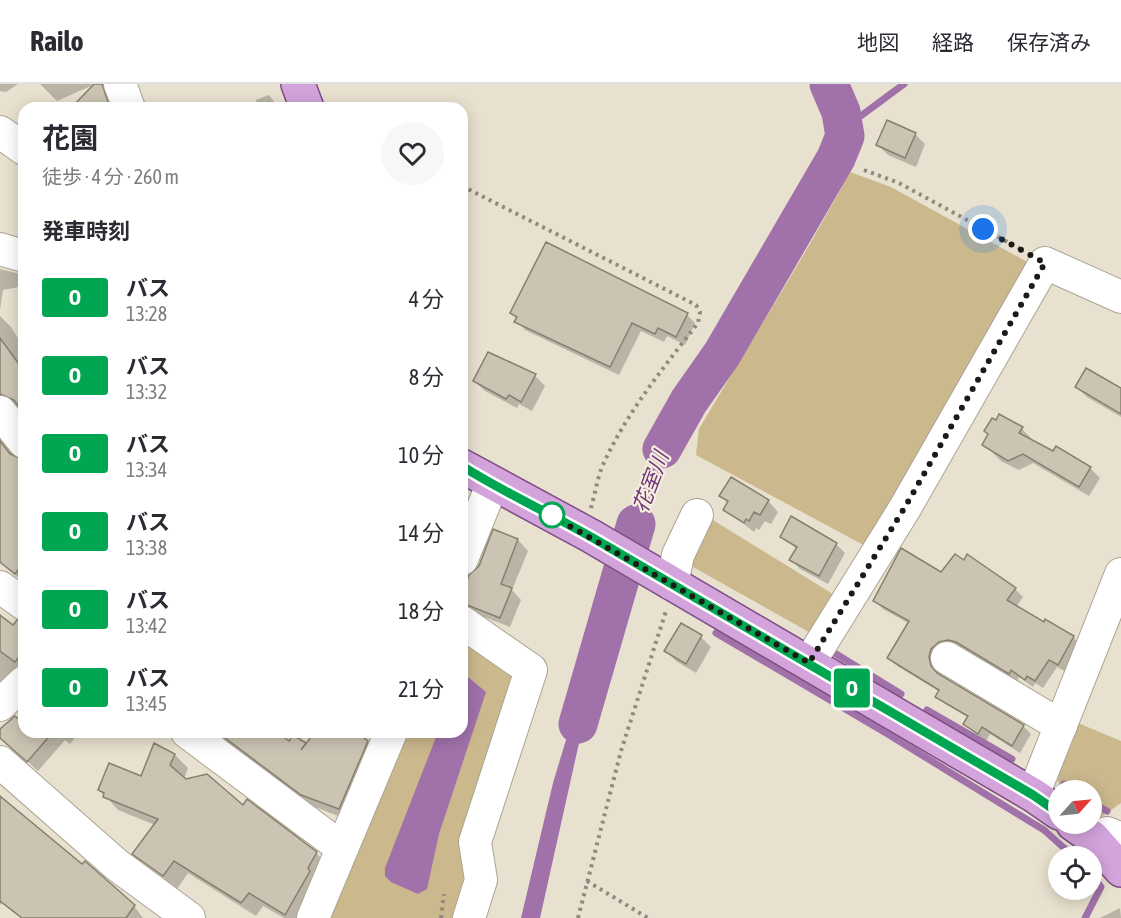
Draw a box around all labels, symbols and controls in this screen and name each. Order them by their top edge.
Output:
text: Railo [30,25,84,57]
text: 地図 [857,30,899,54]
text: 経路 [932,30,974,54]
text: 保存済み [1007,30,1091,54]
text: 花園 [42,122,98,154]
button: heart [381,122,444,185]
text: 徒歩 · 4 分 · 260 m [42,165,179,188]
your location [968,214,998,244]
text: 発車時刻 [42,218,130,244]
text: バス [126,275,170,301]
text: O [69,285,81,309]
text: 4 分 [409,286,444,312]
text: 13:28 [126,302,167,325]
text: バス [126,353,170,379]
text: O [69,363,81,387]
text: 8 分 [409,364,444,390]
text: 13:32 [126,380,167,403]
text: バス [126,431,170,457]
text: O [69,441,81,465]
text: 10 分 [398,442,444,468]
water label: 花室川 [628,446,673,515]
text: 13:34 [126,458,167,481]
unlabelled marker [539,502,565,528]
text: バス [126,509,170,535]
text: O [69,519,81,543]
text: 14 分 [398,520,444,546]
text: 13:38 [126,536,167,559]
text: バス [126,587,170,613]
text: O [69,597,81,621]
text: 18 分 [398,598,444,624]
text: 13:42 [126,614,167,637]
text: バス [126,665,170,691]
line badge: O [832,668,872,708]
text: O [69,675,81,699]
text: 21 分 [398,676,444,702]
text: O [846,676,858,700]
text: 13:45 [126,692,167,715]
north arrow [1048,780,1102,834]
map controls [1048,780,1102,900]
button: locate [1048,846,1102,900]

